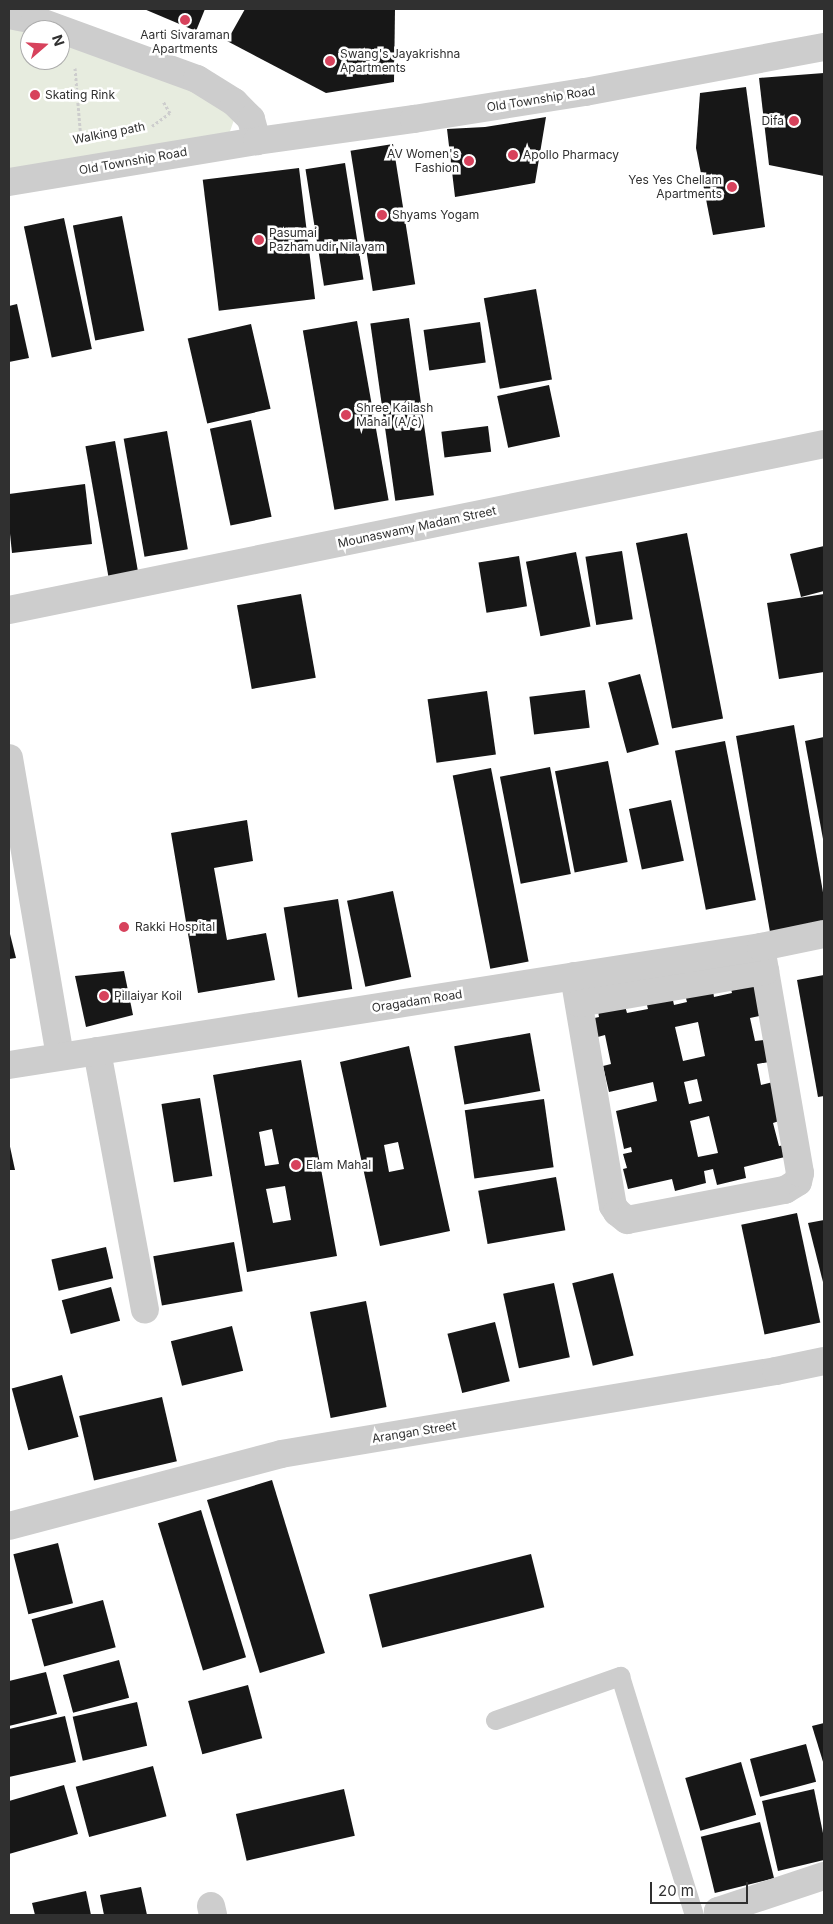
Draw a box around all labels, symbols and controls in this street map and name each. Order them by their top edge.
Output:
marker: Aarti Sivaraman Apartments [179,14,191,26]
north arrow [20,20,70,70]
place label: Aarti Sivaraman Apartments [140,28,230,56]
text: N [49,32,68,48]
place label: Swang's Jayakrishna Apartments [340,47,460,75]
marker: Swang's Jayakrishna Apartments [324,55,336,67]
street label: Old Township Road [486,83,596,115]
place label: Skating Rink [45,88,115,102]
marker: Skating Rink [29,89,41,101]
place label: Difa [761,114,784,128]
marker: Difa [788,115,800,127]
street label: Walking path [72,119,146,147]
street label: Old Township Road [78,144,188,178]
place label: AV Women's Fashion [387,147,459,175]
place label: Apollo Pharmacy [523,148,619,162]
marker: Apollo Pharmacy [507,149,519,161]
marker: AV Women's Fashion [463,155,475,167]
place label: Yes Yes Chellam Apartments [628,173,722,201]
marker: Yes Yes Chellam Apartments [726,181,738,193]
place label: Shyams Yogam [392,208,479,222]
marker: Shyams Yogam [376,209,388,221]
place label: Pasumai Pazhamudir Nilayam [269,226,385,254]
marker: Pasumai Pazhamudir Nilayam [253,234,265,246]
place label: Shree Kailash Mahal (A/c) [356,401,433,429]
marker: Shree Kailash Mahal (A/c) [340,409,352,421]
street label: Mounaswamy Madam Street [336,503,498,551]
marker: Rakki Hospital [117,920,131,934]
place label: Rakki Hospital [135,920,215,934]
street label: Oragadam Road [371,987,463,1015]
place label: Pillaiyar Koil [114,989,182,1003]
marker: Pillaiyar Koil [98,990,110,1002]
place label: Elam Mahal [306,1158,371,1172]
marker: Elam Mahal [290,1159,302,1171]
street label: Arangan Street [371,1418,457,1446]
scale bar [653,1872,750,1904]
text: 20 m [658,1881,694,1900]

